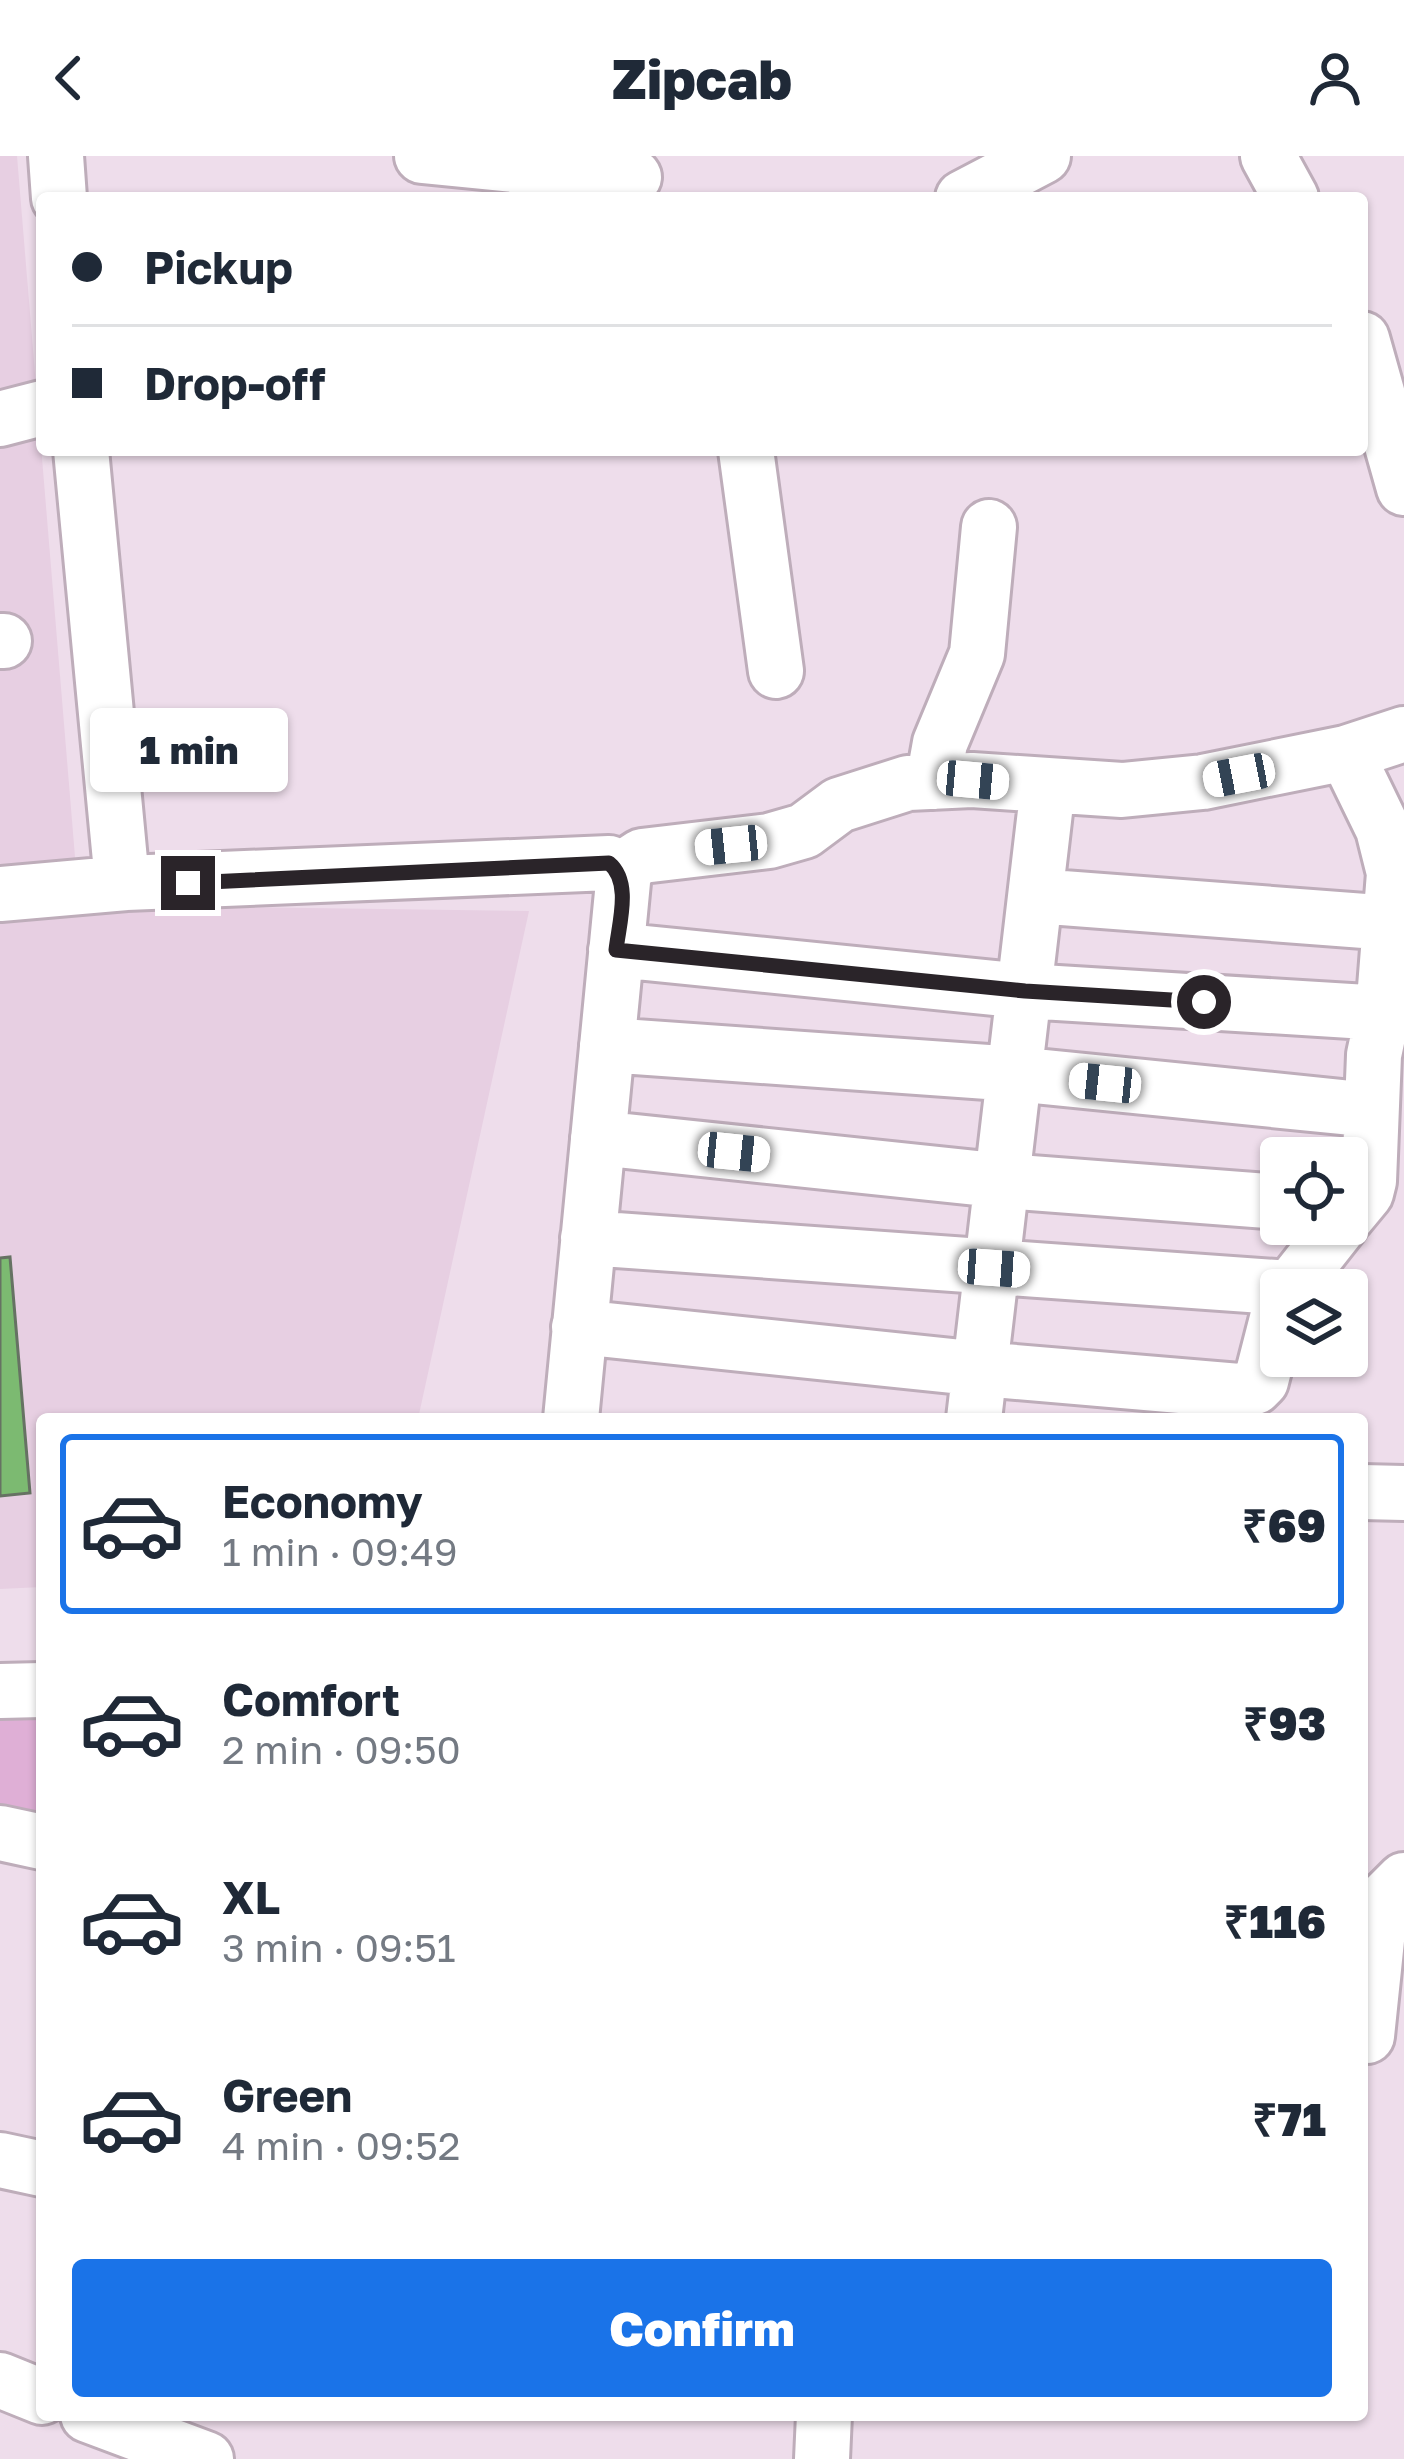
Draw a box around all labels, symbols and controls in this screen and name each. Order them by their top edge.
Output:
icon: back [36,45,102,111]
icon: person [1302,45,1368,111]
text: Zipcab [612,46,792,111]
text: Pickup [144,240,293,294]
text: Drop-off [144,356,325,410]
callout: 1 min [89,709,287,793]
text: 1 min [139,726,239,773]
car [1200,750,1278,800]
car [936,759,1010,801]
car [693,823,769,867]
route end [161,856,215,910]
route start [1177,975,1231,1029]
car [1067,1061,1143,1105]
car [696,1130,772,1174]
map controls [1260,1137,1368,1377]
button: locate [1260,1137,1368,1245]
car [957,1248,1031,1288]
button: layers [1260,1269,1368,1377]
icon: car [78,1470,186,1578]
text: Economy [222,1474,423,1528]
text: ₹69 [1242,1498,1326,1552]
text: 1 min · 09:49 [222,1528,458,1575]
icon: car [78,1668,186,1776]
text: Comfort [222,1672,400,1726]
text: ₹93 [1243,1696,1326,1750]
text: 2 min · 09:50 [222,1726,461,1773]
icon: car [78,1866,186,1974]
text: XL [222,1870,280,1924]
text: ₹116 [1223,1894,1326,1948]
text: 3 min · 09:51 [222,1924,456,1971]
icon: car [78,2064,186,2172]
text: Green [222,2068,352,2122]
text: ₹71 [1252,2092,1326,2146]
text: 4 min · 09:52 [222,2122,460,2169]
button: Confirm [72,2259,1332,2397]

